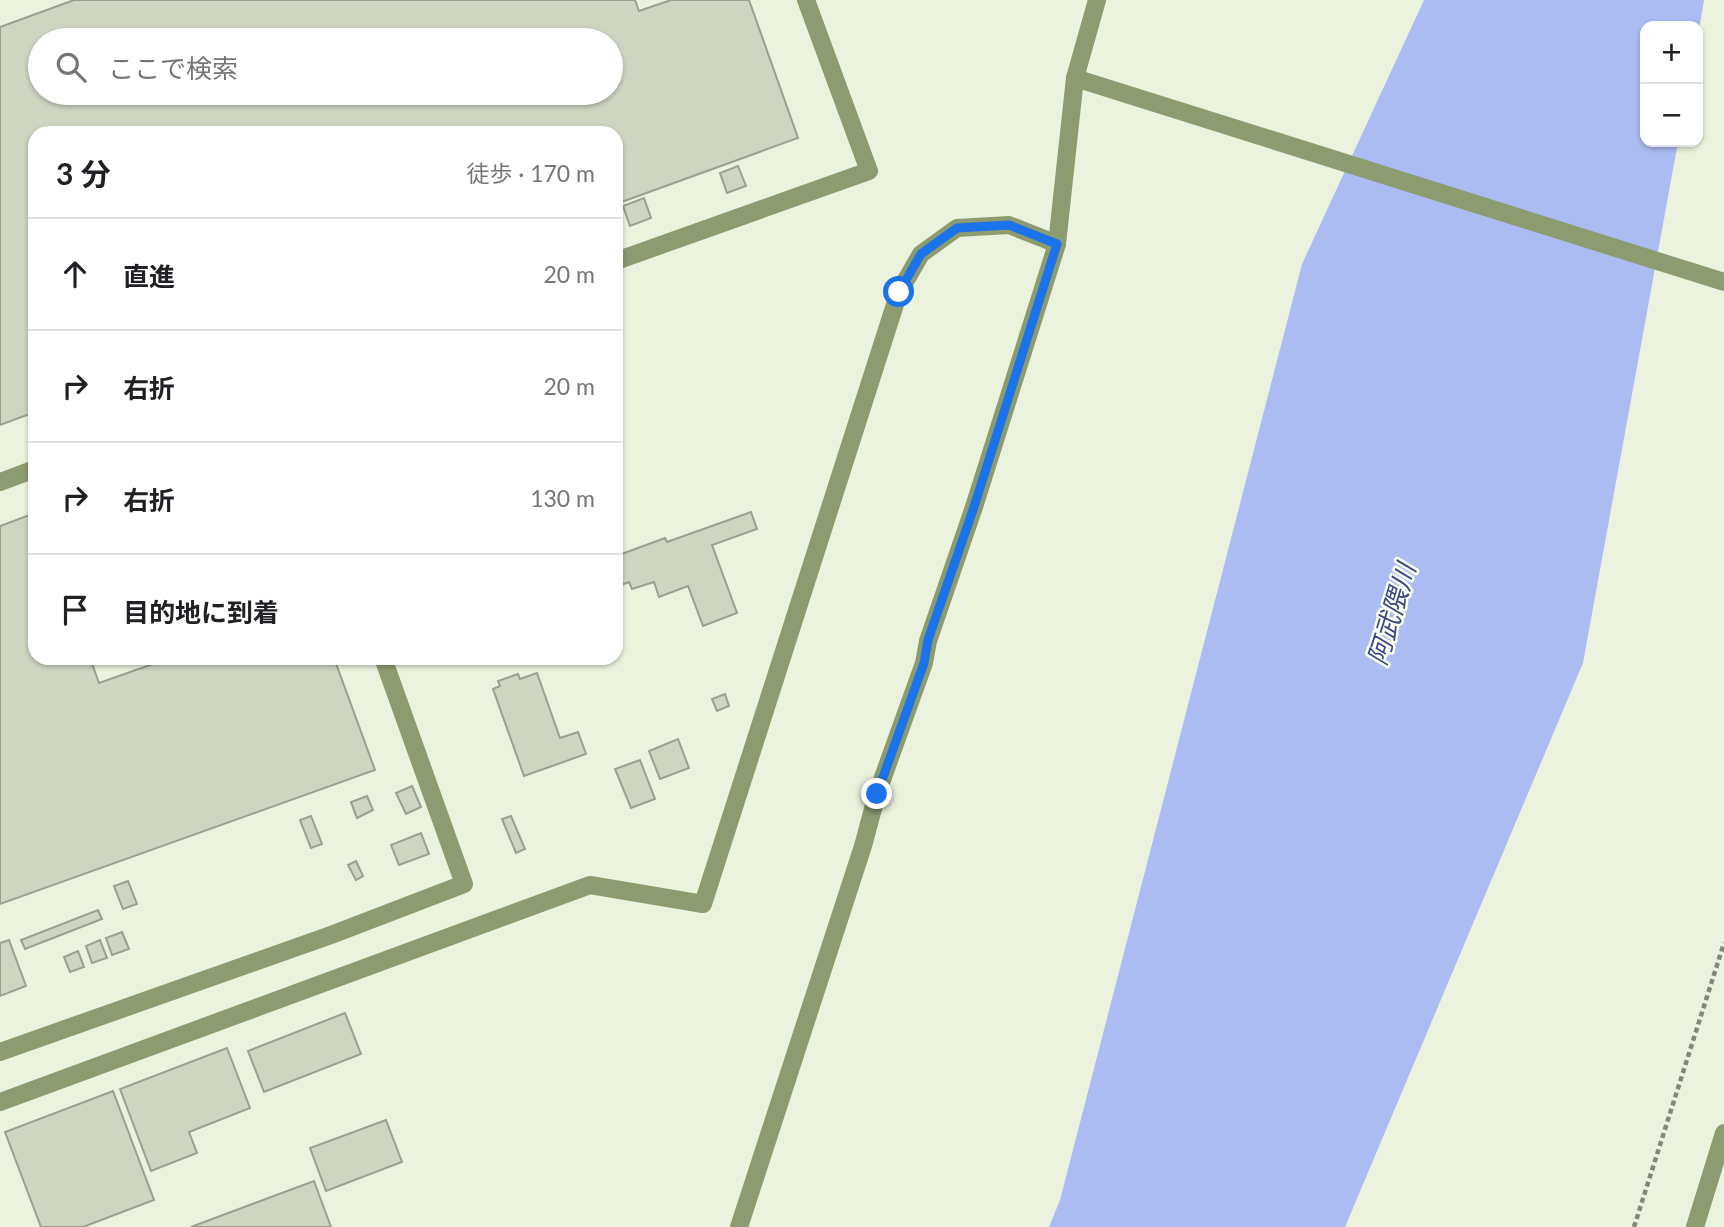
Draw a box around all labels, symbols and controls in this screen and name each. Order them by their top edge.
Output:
map controls [1640,21,1703,147]
button: + [1640,21,1703,84]
search box [28,28,623,105]
icon: search [52,48,90,86]
text: ここで検索 [108,52,238,84]
button: − [1640,84,1703,147]
text: 3 分 [56,155,111,191]
text: 徒歩 · 170 m [466,159,595,187]
icon: ahead [56,255,94,293]
text: 直進 [123,260,175,292]
text: 20 m [544,260,595,288]
route start [883,276,914,307]
icon: right [56,367,94,405]
text: 右折 [123,372,175,404]
text: 20 m [544,372,595,400]
icon: right [56,479,94,517]
text: 右折 [123,484,175,516]
text: 130 m [530,484,595,512]
water label: 阿武隈川 [1360,557,1422,668]
icon: arrive [56,591,94,629]
text: 目的地に到着 [123,596,279,628]
route end [861,778,892,809]

